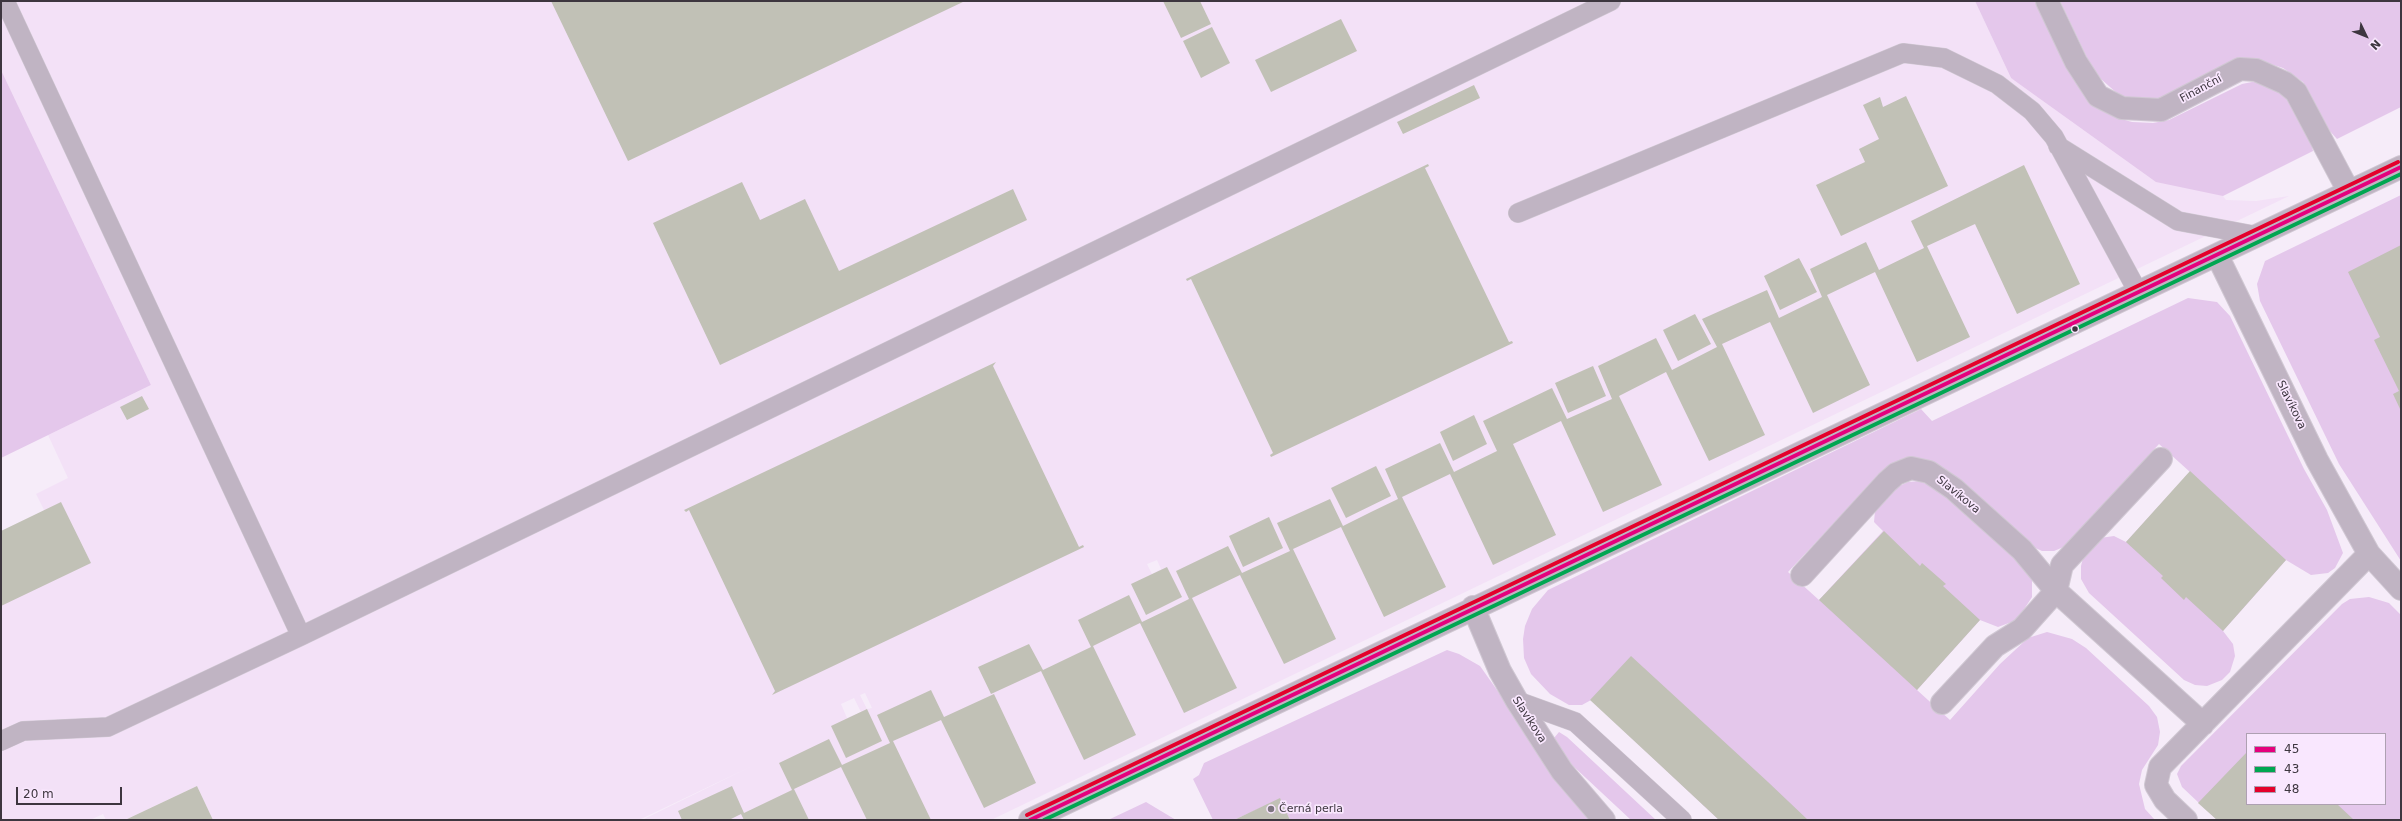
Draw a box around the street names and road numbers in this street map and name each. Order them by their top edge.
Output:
street label: Finanční [2178,73,2224,105]
street label: Slavíkova [2274,379,2308,431]
street label: Slavíkova [1934,473,1982,517]
street label: Slavíkova [1509,694,1549,746]

